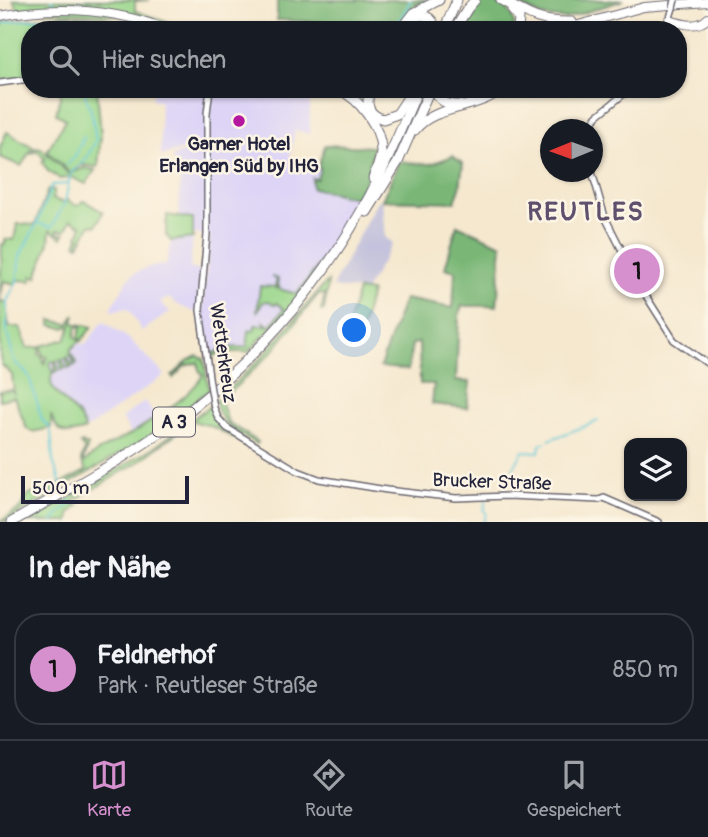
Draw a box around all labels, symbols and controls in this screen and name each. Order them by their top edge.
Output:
search box [21,21,687,98]
icon: search [45,41,83,79]
text: Hier suchen [101,44,226,76]
marker: Garner Hotel Erlangen Süd by IHG [231,113,247,129]
north arrow [540,119,603,182]
place label: Garner Hotel Erlangen Süd by IHG [159,132,319,178]
district label: REUTLES [527,196,645,228]
pin: 1 [614,245,660,297]
street label: Wetterkreuz [204,302,242,405]
your location [337,313,371,347]
road number: A 3 [153,408,195,436]
map controls [624,438,687,501]
button: layers [624,438,687,501]
street label: Brucker Straße [432,468,552,496]
scale bar [21,473,189,505]
text: 500 m [32,476,89,500]
text: In der Nähe [28,549,170,586]
text: Feldnerhof [97,639,217,671]
text: 1 [49,655,58,684]
text: 850 m [613,655,678,684]
text: Park · Reutleser Straße [97,671,317,700]
tab: Karte [87,756,131,822]
tab: Route [305,756,353,822]
tab: Gespeichert [527,756,621,822]

